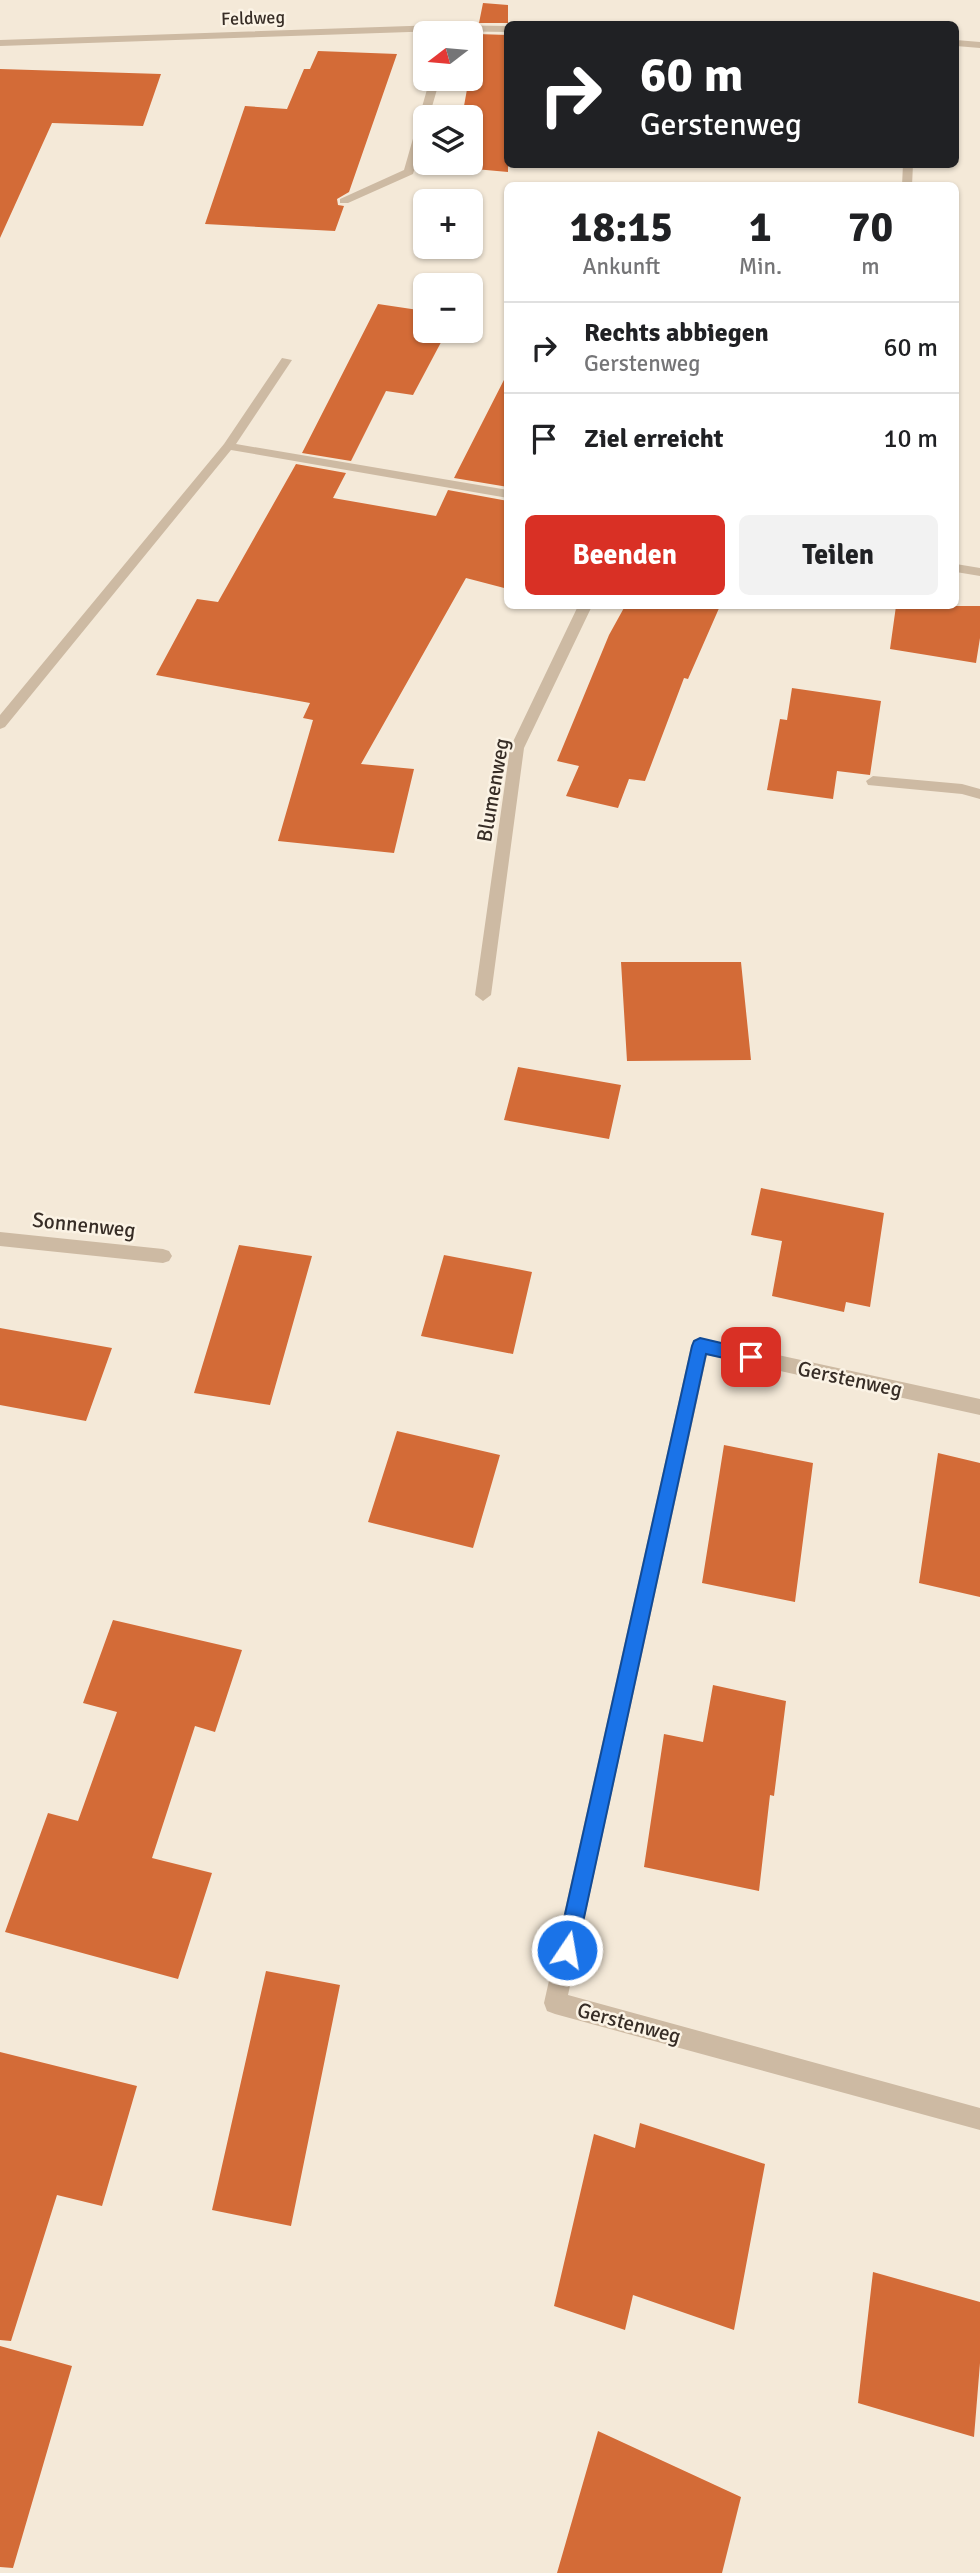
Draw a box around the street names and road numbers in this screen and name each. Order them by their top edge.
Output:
street label: Feldweg [221,6,285,30]
street label: Blumenweg [471,736,515,844]
street label: Sonnenweg [31,1207,137,1243]
street label: Gerstenweg [795,1355,905,1403]
street label: Gerstenweg [574,1997,684,2049]

